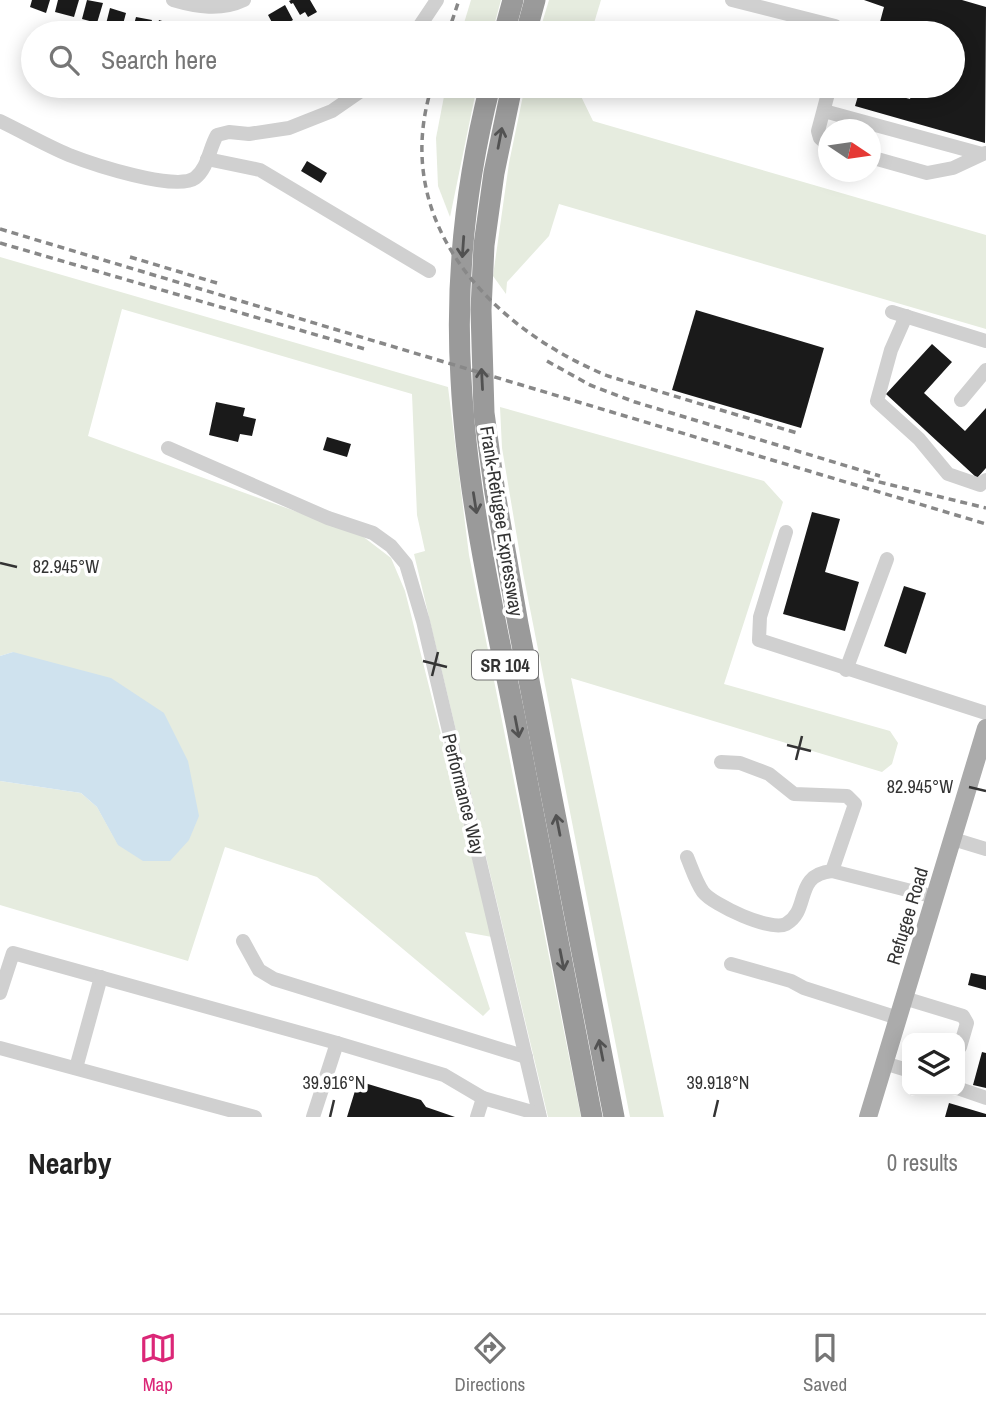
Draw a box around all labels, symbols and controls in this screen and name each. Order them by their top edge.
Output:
search box [21,21,965,98]
icon: search [45,41,83,79]
text: Search here [101,42,217,77]
north arrow [818,119,881,182]
one-way arrow [494,127,507,150]
one-way arrow [456,235,469,258]
one-way arrow [476,368,489,391]
street label: Frank-Refugee Expressway [474,424,530,618]
one-way arrow [469,491,482,514]
text: 82.945°W [33,554,99,579]
road number: SR 104 [472,650,538,680]
one-way arrow [510,715,524,738]
street label: Performance Way [436,731,492,858]
text: 82.945°W [887,774,953,799]
one-way arrow [550,814,564,837]
street label: Refugee Road [880,864,934,968]
one-way arrow [556,948,569,971]
map controls [902,1033,965,1096]
button: layers [902,1033,965,1096]
one-way arrow [594,1039,608,1062]
text: 39.916°N [303,1070,366,1095]
text: 39.918°N [687,1070,750,1095]
text: Nearby [28,1143,111,1183]
text: 0 results [887,1147,958,1178]
tab: Map [139,1329,177,1397]
tab: Directions [454,1329,525,1397]
tab: Saved [803,1329,847,1397]

